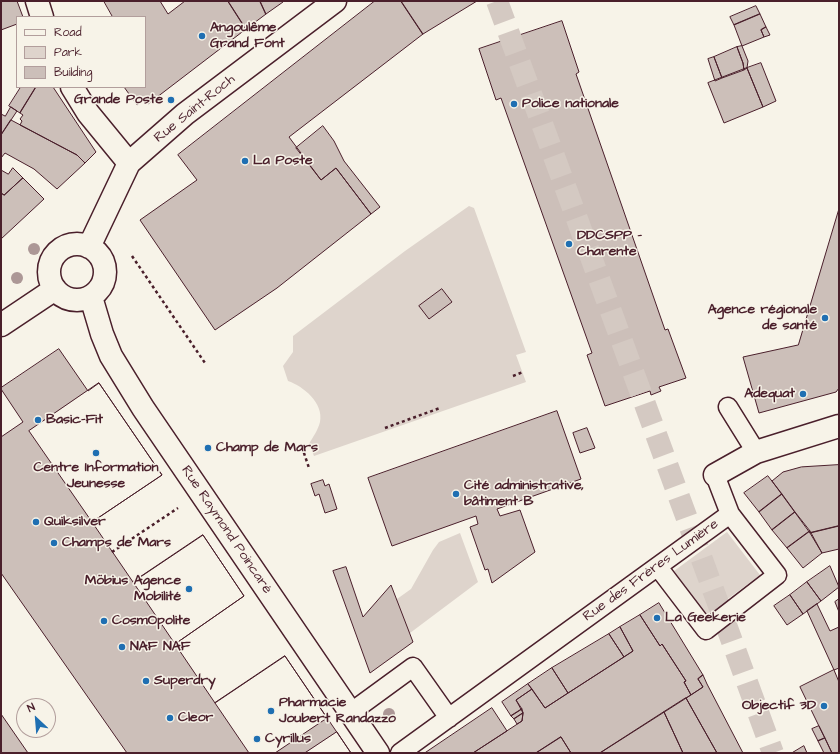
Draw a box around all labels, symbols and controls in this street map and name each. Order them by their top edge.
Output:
legend [16,16,146,88]
place label: Angoulême Grand Font [210,20,285,52]
text: Road [54,24,82,41]
marker: Angoulême Grand Font [197,31,207,41]
text: Park [54,44,82,61]
text: Building [54,64,92,81]
street label: Rue Saint-Roch [151,71,239,147]
place label: Grande Poste [74,92,163,108]
marker: Grande Poste [166,95,176,105]
place label: Police nationale [522,96,619,112]
marker: Police nationale [509,99,519,109]
place label: La Poste [253,153,312,169]
marker: La Poste [240,156,250,166]
place label: DDCSPP - Charente [577,228,642,260]
marker: DDCSPP - Charente [564,239,574,249]
place label: Agence régionale de santé [708,302,817,334]
marker: Agence régionale de santé [820,313,830,323]
place label: Adequat [744,386,795,402]
marker: Adequat [798,389,808,399]
place label: Basic-Fit [46,412,103,428]
marker: Basic-Fit [33,415,43,425]
place label: Champ de Mars [216,440,318,456]
marker: Champ de Mars [203,443,213,453]
marker: Centre Information Jeunesse [91,448,101,458]
place label: Centre Information Jeunesse [34,460,158,492]
street label: Rue Raymond Poincaré [177,463,275,597]
place label: Cité administrative, bâtiment B [464,478,584,510]
marker: Cité administrative, bâtiment B [451,489,461,499]
place label: Quiksilver [44,514,106,530]
street label: Rue des Frères Lumière [580,516,722,626]
marker: Quiksilver [31,517,41,527]
place label: Champs de Mars [62,535,171,551]
marker: Champs de Mars [49,538,59,548]
place label: Möbius Agence Mobilité [85,573,181,606]
marker: Möbius Agence Mobilité [184,584,194,594]
place label: La Geekerie [665,610,746,626]
place label: CosmOpolite [112,613,190,629]
marker: La Geekerie [652,613,662,623]
marker: CosmOpolite [99,616,109,626]
place label: NAF NAF [130,639,190,655]
marker: NAF NAF [117,642,127,652]
place label: Superdry [154,673,216,689]
marker: Superdry [141,676,151,686]
place label: Pharmacie Joubert Randazzo [279,695,396,728]
north arrow [16,698,56,738]
place label: Objectif 3D [742,698,816,714]
text: N [25,699,37,716]
marker: Objectif 3D [819,701,829,711]
marker: Pharmacie Joubert Randazzo [266,706,276,716]
place label: Cleor [178,710,213,726]
marker: Cleor [165,713,175,723]
place label: Cyrillus [265,731,311,747]
marker: Cyrillus [252,734,262,744]

